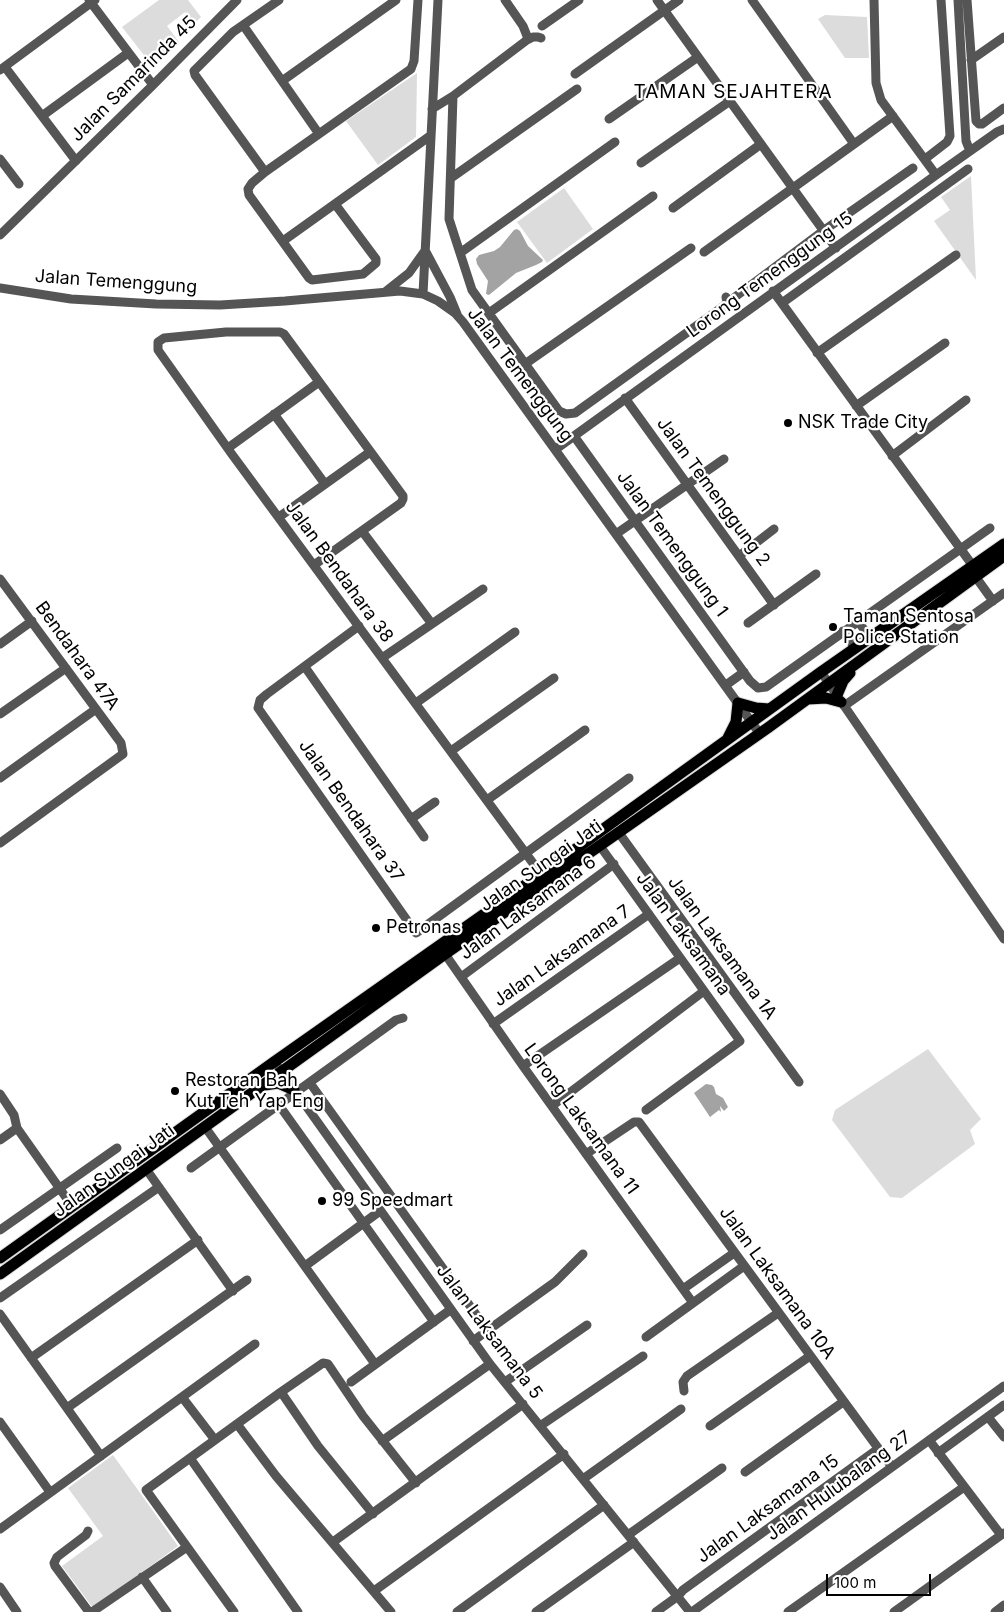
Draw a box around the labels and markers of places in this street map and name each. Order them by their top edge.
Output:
place label: NSK Trade City [798,412,928,434]
marker: NSK Trade City [782,417,794,429]
place label: Taman Sentosa Police Station [843,606,974,649]
marker: Taman Sentosa Police Station [827,621,839,633]
place label: Petronas [386,917,461,939]
marker: Petronas [370,922,382,934]
place label: Restoran Bah Kut Teh Yap Eng [185,1070,324,1112]
marker: Restoran Bah Kut Teh Yap Eng [169,1085,181,1097]
place label: 99 Speedmart [332,1190,453,1212]
marker: 99 Speedmart [316,1195,328,1207]

